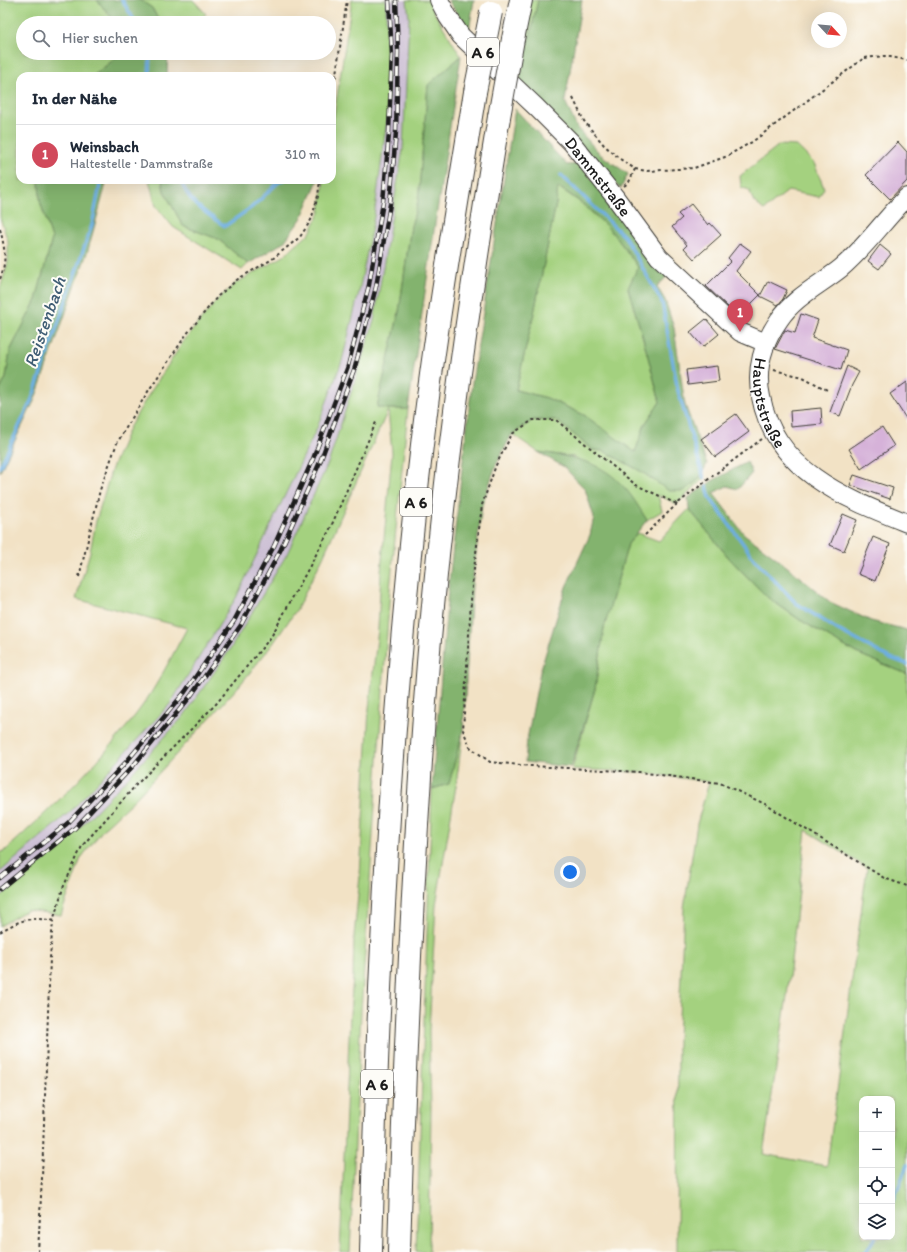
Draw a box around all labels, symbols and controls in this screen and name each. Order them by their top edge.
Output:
north arrow [811,12,847,48]
search box [16,16,336,60]
icon: search [30,27,52,49]
text: Hier suchen [62,29,138,47]
road number: A 6 [467,38,499,66]
text: In der Nähe [32,88,117,108]
street label: Dammstraße [561,133,636,220]
text: Weinsbach [70,138,139,156]
text: 1 [42,147,48,162]
text: 310 m [285,147,320,162]
text: Haltestelle · Dammstraße [70,156,213,171]
water label: Reistenbach [19,274,71,370]
pin: 1 [727,299,753,332]
street label: Hauptstraße [749,356,790,452]
road number: A 6 [400,488,432,516]
your location [560,862,580,882]
road number: A 6 [361,1070,393,1098]
map controls [859,1096,895,1240]
button: + [859,1096,895,1132]
button: − [859,1132,895,1168]
button: locate [859,1168,895,1204]
button: layers [859,1204,895,1240]

